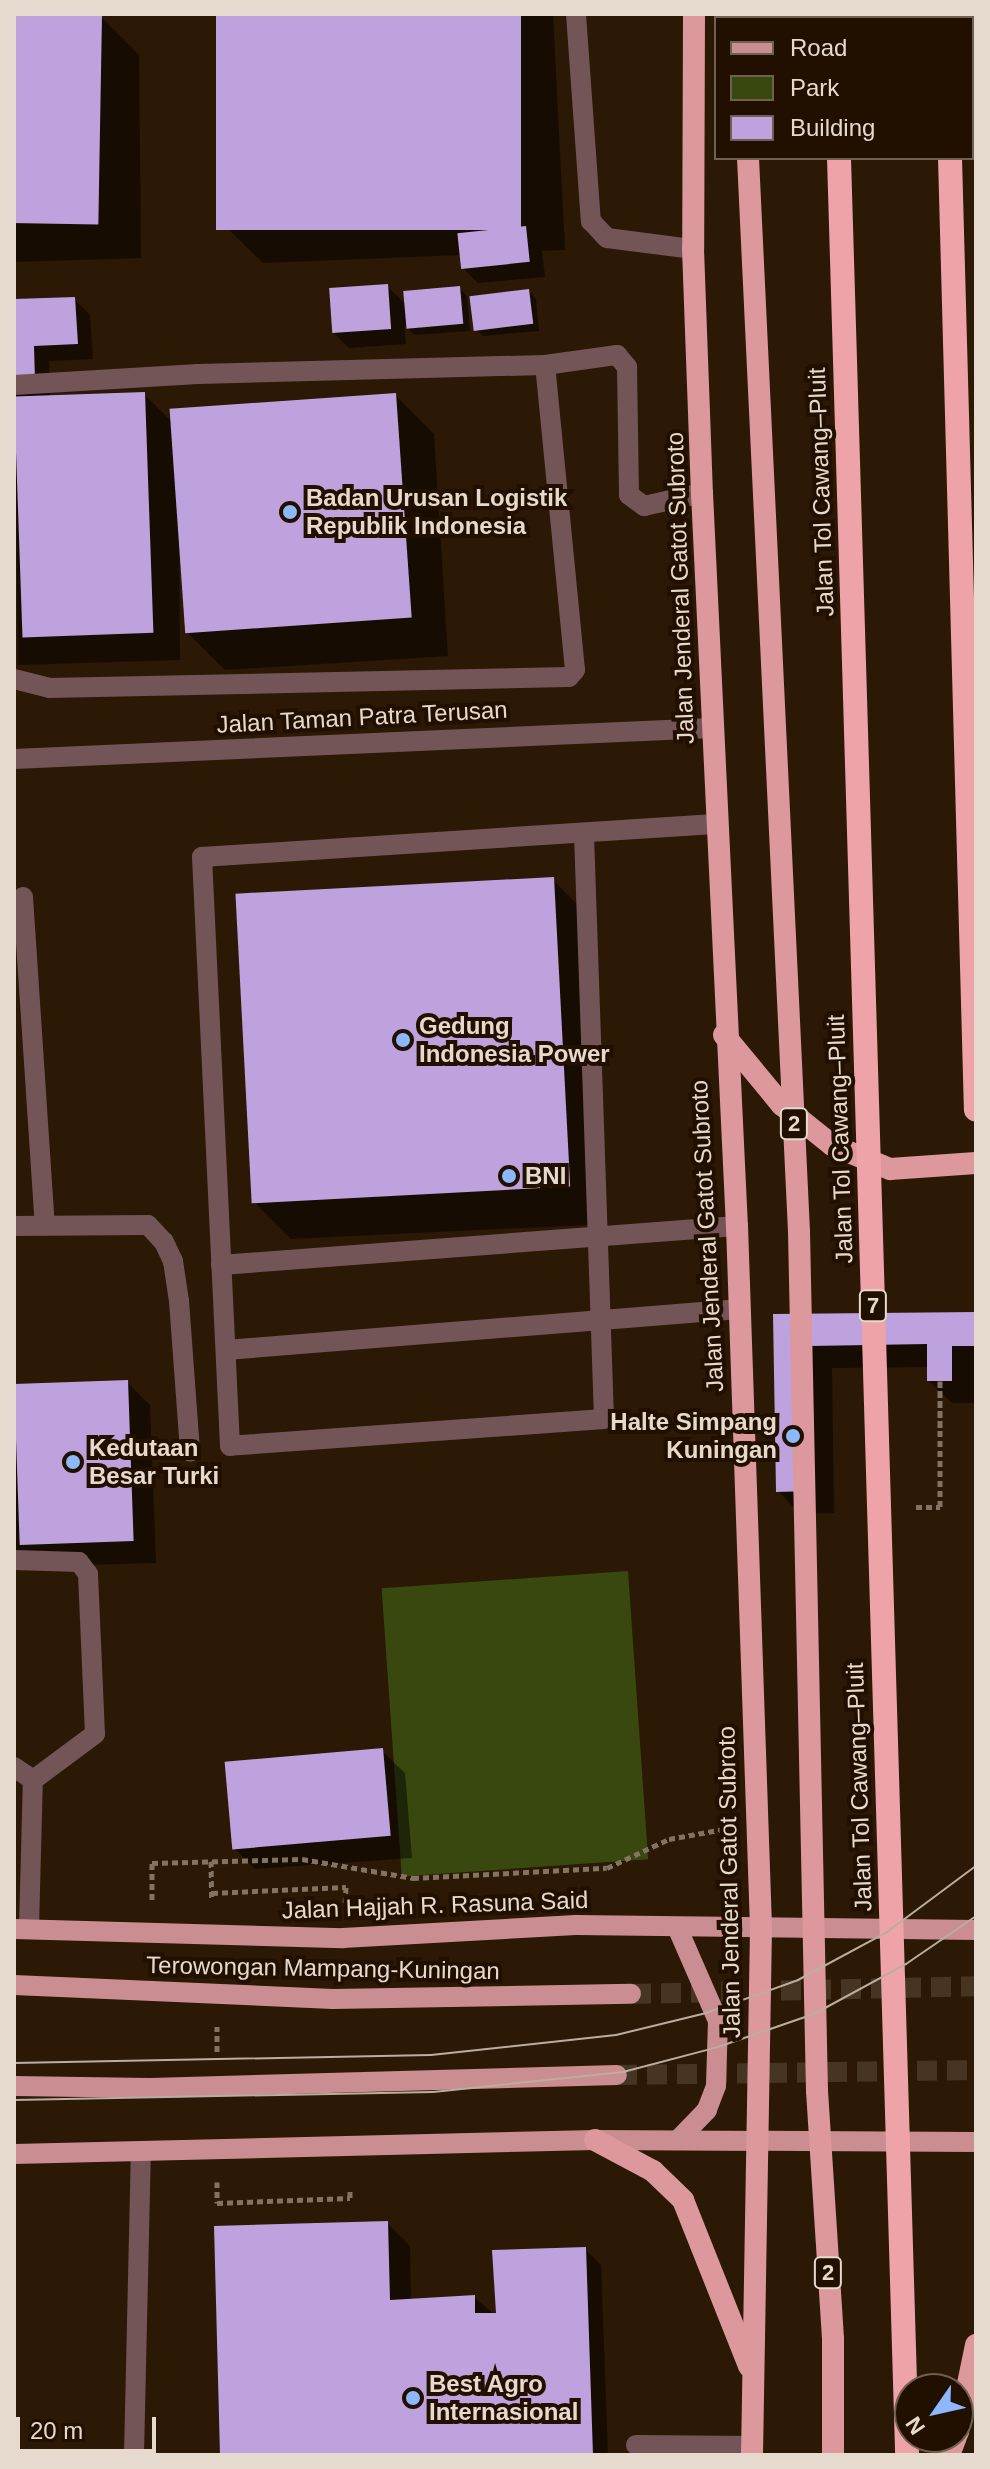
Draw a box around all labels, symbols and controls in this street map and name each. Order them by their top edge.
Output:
legend [714,16,974,160]
text: Road [790,34,847,61]
text: Park [790,74,839,101]
text: Building [790,114,875,141]
street label: Jalan Tol Cawang–Pluit [802,367,840,617]
street label: Jalan Jenderal Gatot Subroto [660,431,700,745]
place label: Badan Urusan Logistik Republik Indonesia [306,484,567,540]
marker: Badan Urusan Logistik Republik Indonesia [281,503,299,521]
street label: Jalan Taman Patra Terusan [215,695,509,739]
place label: Gedung Indonesia Power [419,1012,610,1068]
street label: Jalan Tol Cawang–Pluit [821,1014,859,1264]
marker: Gedung Indonesia Power [394,1031,412,1049]
street label: Jalan Jenderal Gatot Subroto [684,1079,730,1393]
road number: 2 [778,1106,810,1142]
place label: BNI [525,1162,566,1190]
marker: BNI [500,1167,518,1185]
road number: 7 [857,1288,889,1324]
place label: Halte Simpang Kuningan [610,1408,777,1464]
marker: Halte Simpang Kuningan [784,1427,802,1445]
place label: Kedutaan Besar Turki [89,1434,219,1490]
marker: Kedutaan Besar Turki [64,1453,82,1471]
street label: Jalan Tol Cawang–Pluit [840,1662,878,1912]
street label: Jalan Jenderal Gatot Subroto [712,1726,746,2038]
street label: Jalan Hajjah R. Rasuna Said [281,1885,589,1925]
street label: Terowongan Mampang-Kuningan [146,1951,500,1985]
road number: 2 [812,2255,844,2291]
place label: Best Agro Internasional [429,2370,578,2426]
north arrow [894,2373,974,2453]
marker: Best Agro Internasional [404,2389,422,2407]
scale bar [20,2401,160,2451]
text: N [901,2412,930,2439]
text: 20 m [30,2417,83,2444]

